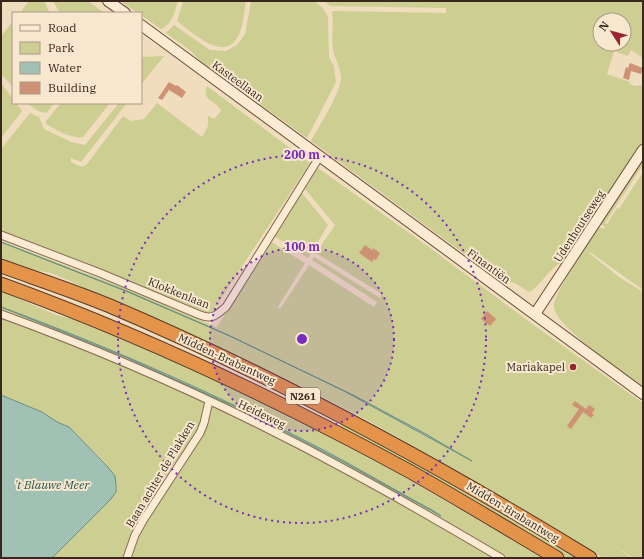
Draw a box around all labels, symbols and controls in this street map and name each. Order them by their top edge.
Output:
legend [12,12,142,104]
north arrow [592,12,632,52]
text: N [596,18,612,34]
text: Road [48,20,77,35]
text: Park [48,40,74,55]
street label: Kasteellaan [210,58,266,104]
text: Water [48,60,82,75]
text: Building [48,80,96,95]
text: 200 m [284,147,320,162]
street label: Udenhoutseweg [551,187,607,265]
text: 100 m [284,239,320,254]
street label: Finantiën [464,246,514,286]
street label: Klokkenlaan [146,274,212,312]
street label: Midden-Brabantweg [176,330,278,388]
centre of rings [295,332,309,346]
place label: Mariakapel [507,360,565,374]
marker: Mariakapel [568,362,578,372]
road number: N261 [286,388,320,404]
street label: Heideweg [236,397,288,431]
street label: Baan achter de Plakken [123,418,197,530]
water label: 't Blauwe Meer [15,477,90,492]
street label: Midden-Brabantweg [464,479,562,545]

